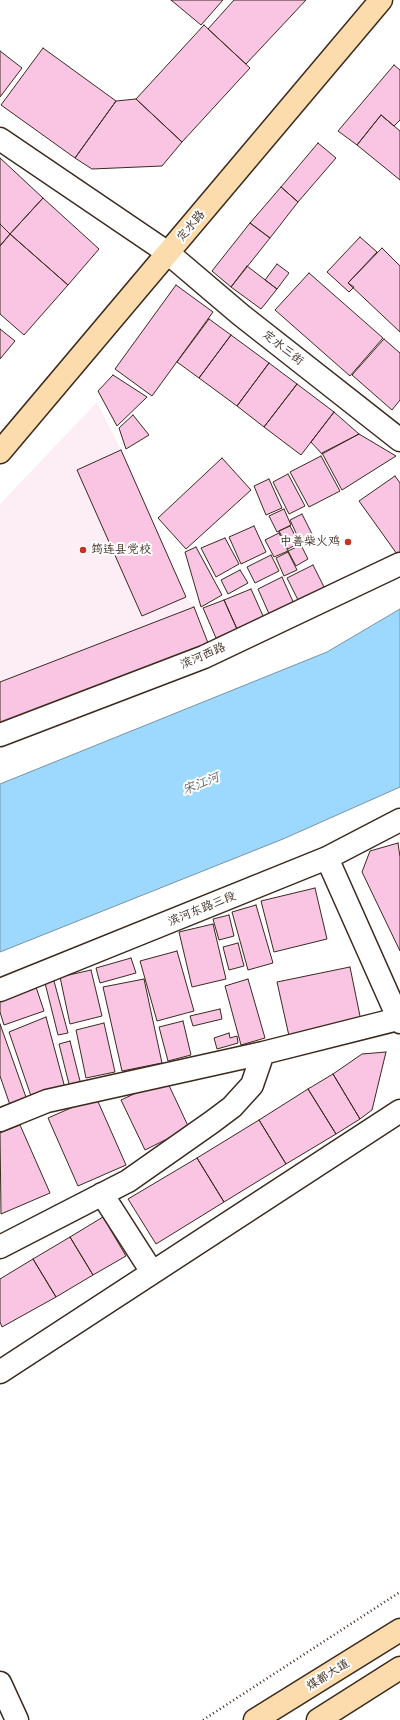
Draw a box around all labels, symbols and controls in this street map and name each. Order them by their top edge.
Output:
street label: 定水路 [174,208,208,244]
street label: 定水三街 [260,328,306,368]
place label: 中善柴火鸡 [280,535,340,549]
marker: 中善柴火鸡 [343,537,353,547]
place label: 筠连县党校 [91,543,151,557]
marker: 筠连县党校 [78,545,88,555]
street label: 滨河西路 [178,640,228,672]
water label: 宋江河 [180,769,222,799]
street label: 滨河东路三段 [166,889,238,929]
street label: 煤都大道 [304,1656,352,1694]

